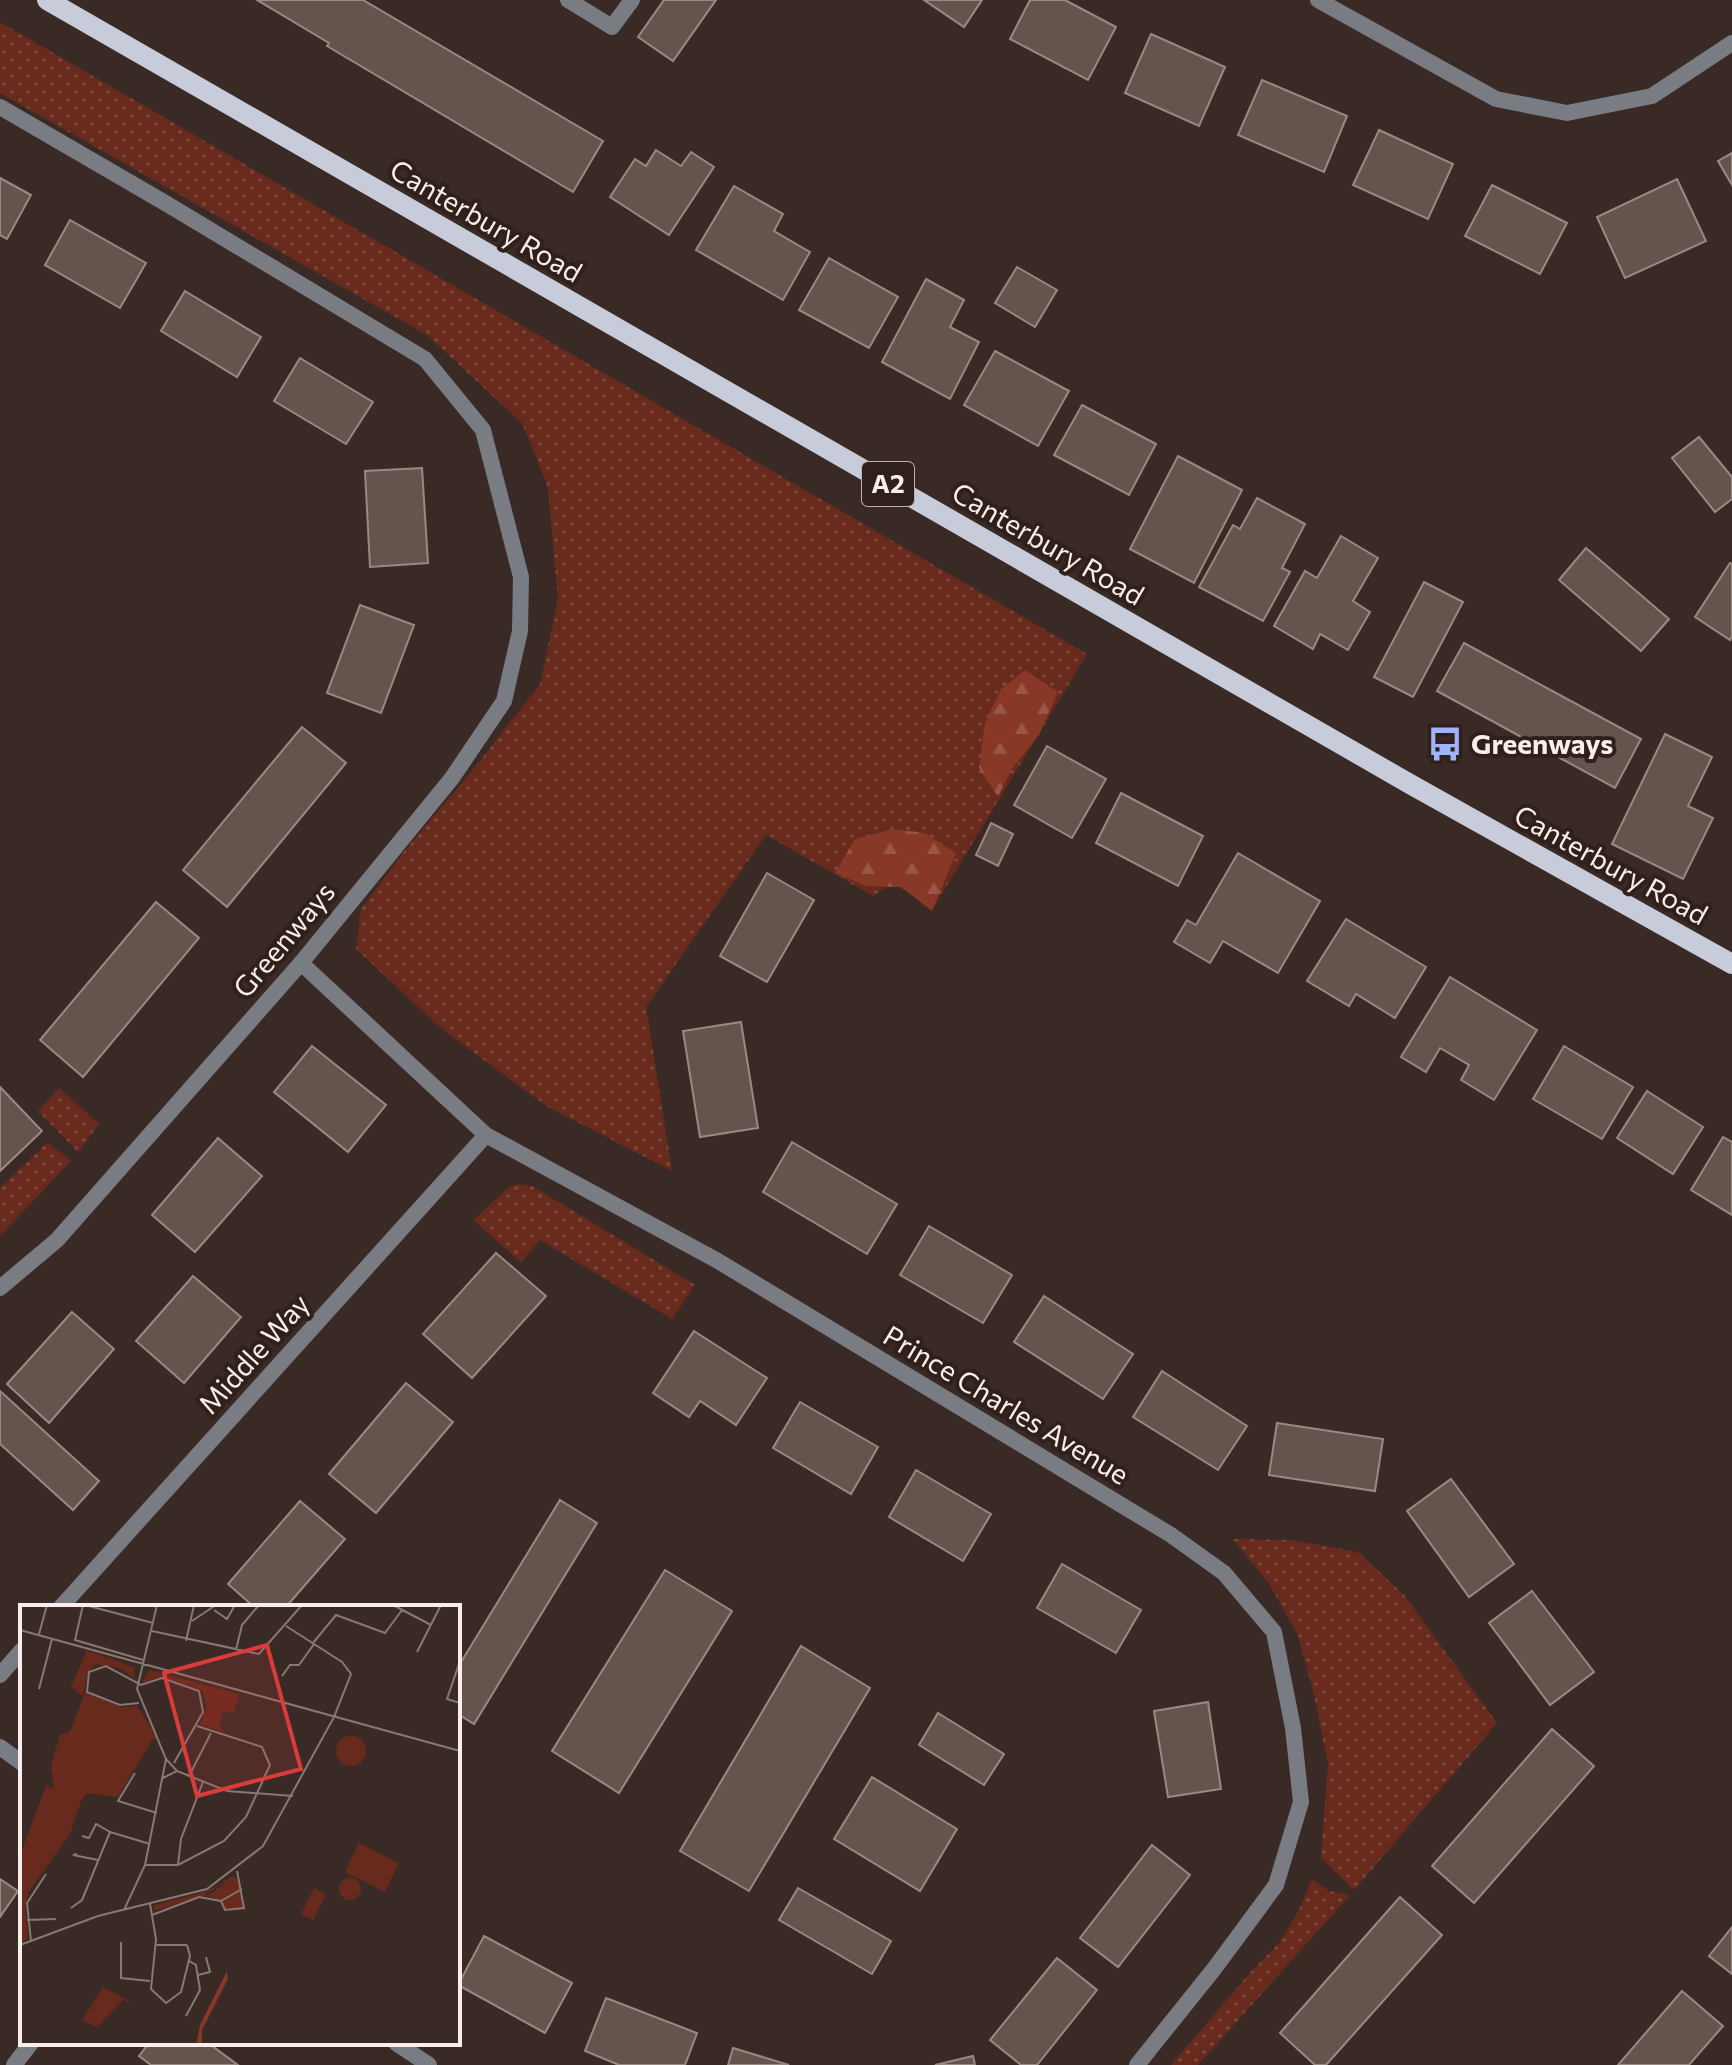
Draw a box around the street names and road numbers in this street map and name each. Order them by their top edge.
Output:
street label: Canterbury Road [385,151,588,289]
road number: A2 [862,462,914,506]
street label: Canterbury Road [947,474,1150,612]
street label: Canterbury Road [1509,797,1714,931]
street label: Greenways [225,875,341,1004]
street label: Middle Way [191,1286,316,1420]
street label: Prince Charles Avenue [878,1317,1135,1491]

